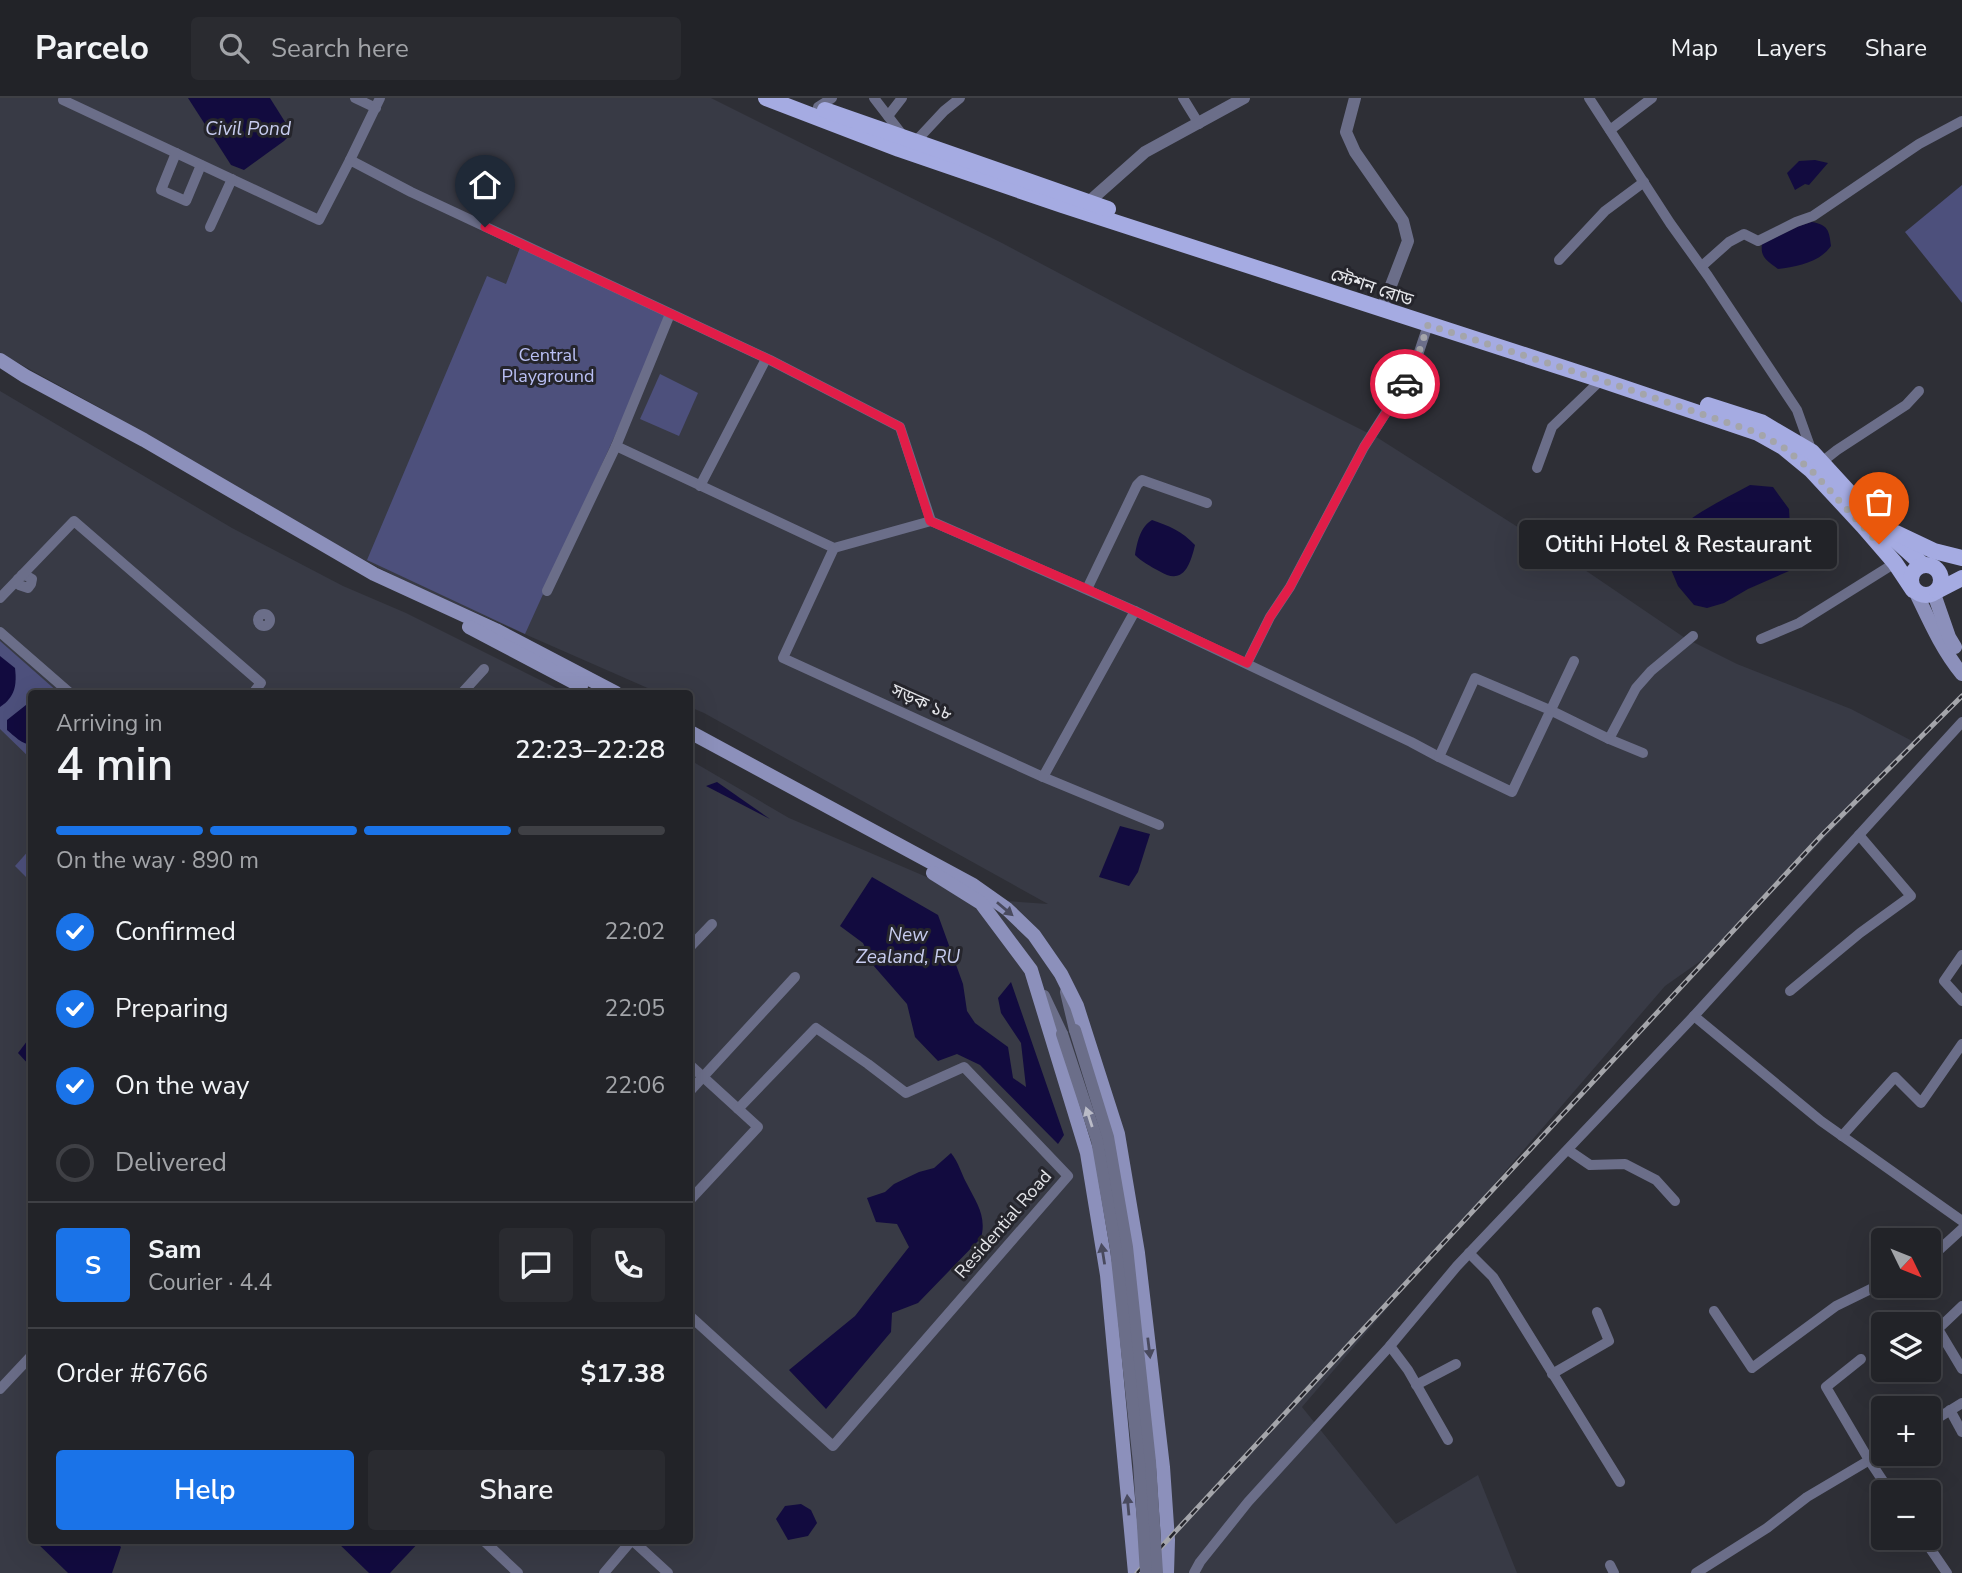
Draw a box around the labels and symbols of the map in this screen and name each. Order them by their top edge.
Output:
water label: Civil Pond [205,116,292,142]
pin [455,155,515,227]
street label: স্টেশন রোড [1328,262,1416,312]
park label: Central Playground [502,343,595,388]
courier [1370,349,1440,419]
pin [1849,472,1909,544]
callout: Otithi Hotel & Restaurant [1518,520,1837,569]
street label: সড়ক ১৮ [887,678,957,726]
one-way arrow [996,901,1014,916]
water label: New Zealand, RU [856,922,960,970]
one-way arrow [1083,1106,1094,1127]
street label: Residential Road [949,1165,1057,1283]
north arrow [1871,1228,1941,1298]
one-way arrow [1097,1243,1108,1265]
one-way arrow [1144,1337,1155,1359]
one-way arrow [1122,1494,1133,1516]

